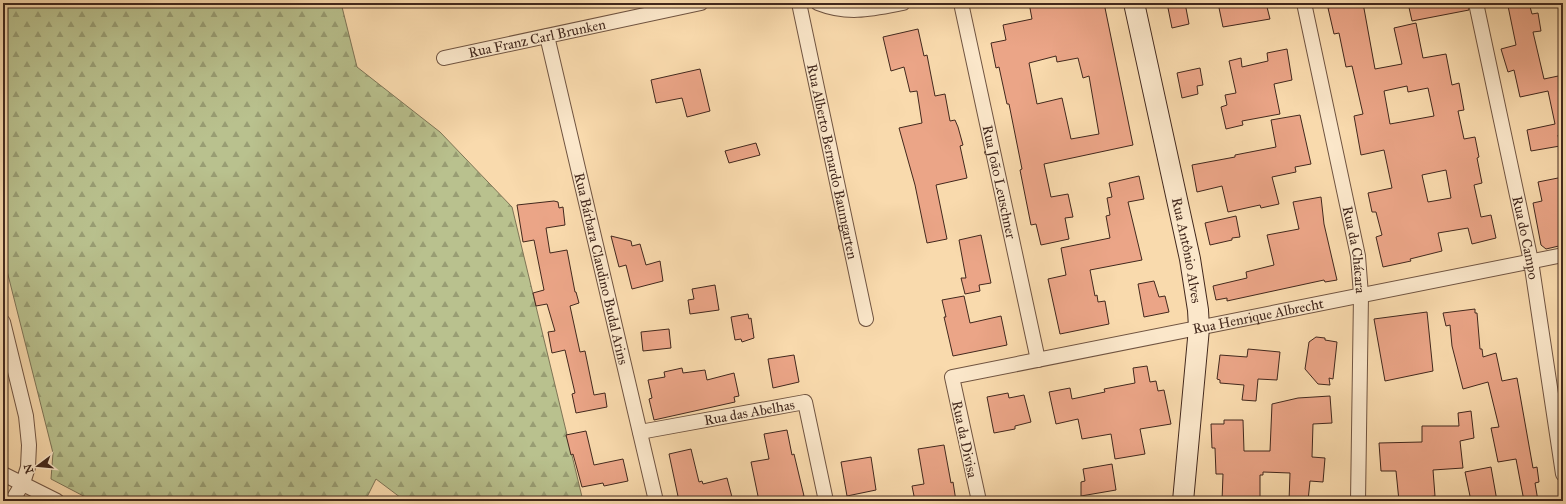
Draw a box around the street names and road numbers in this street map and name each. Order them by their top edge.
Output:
street label: Rua Franz Carl Brunken [467,16,608,62]
street label: Rua Alberto Bernardo Baumgarten [803,62,861,261]
street label: Rua João Leuschner [979,124,1020,241]
street label: Rua Bárbara Claudino Budal Arins [570,171,632,366]
street label: Rua do Campo [1508,195,1542,281]
street label: Rua Antônio Alves [1168,196,1205,304]
street label: Rua da Chácara [1339,205,1369,294]
street label: Rua Henrique Albrecht [1191,295,1325,338]
street label: Rua das Abelhas [703,396,796,429]
street label: Rua da Divisa [948,399,981,479]

